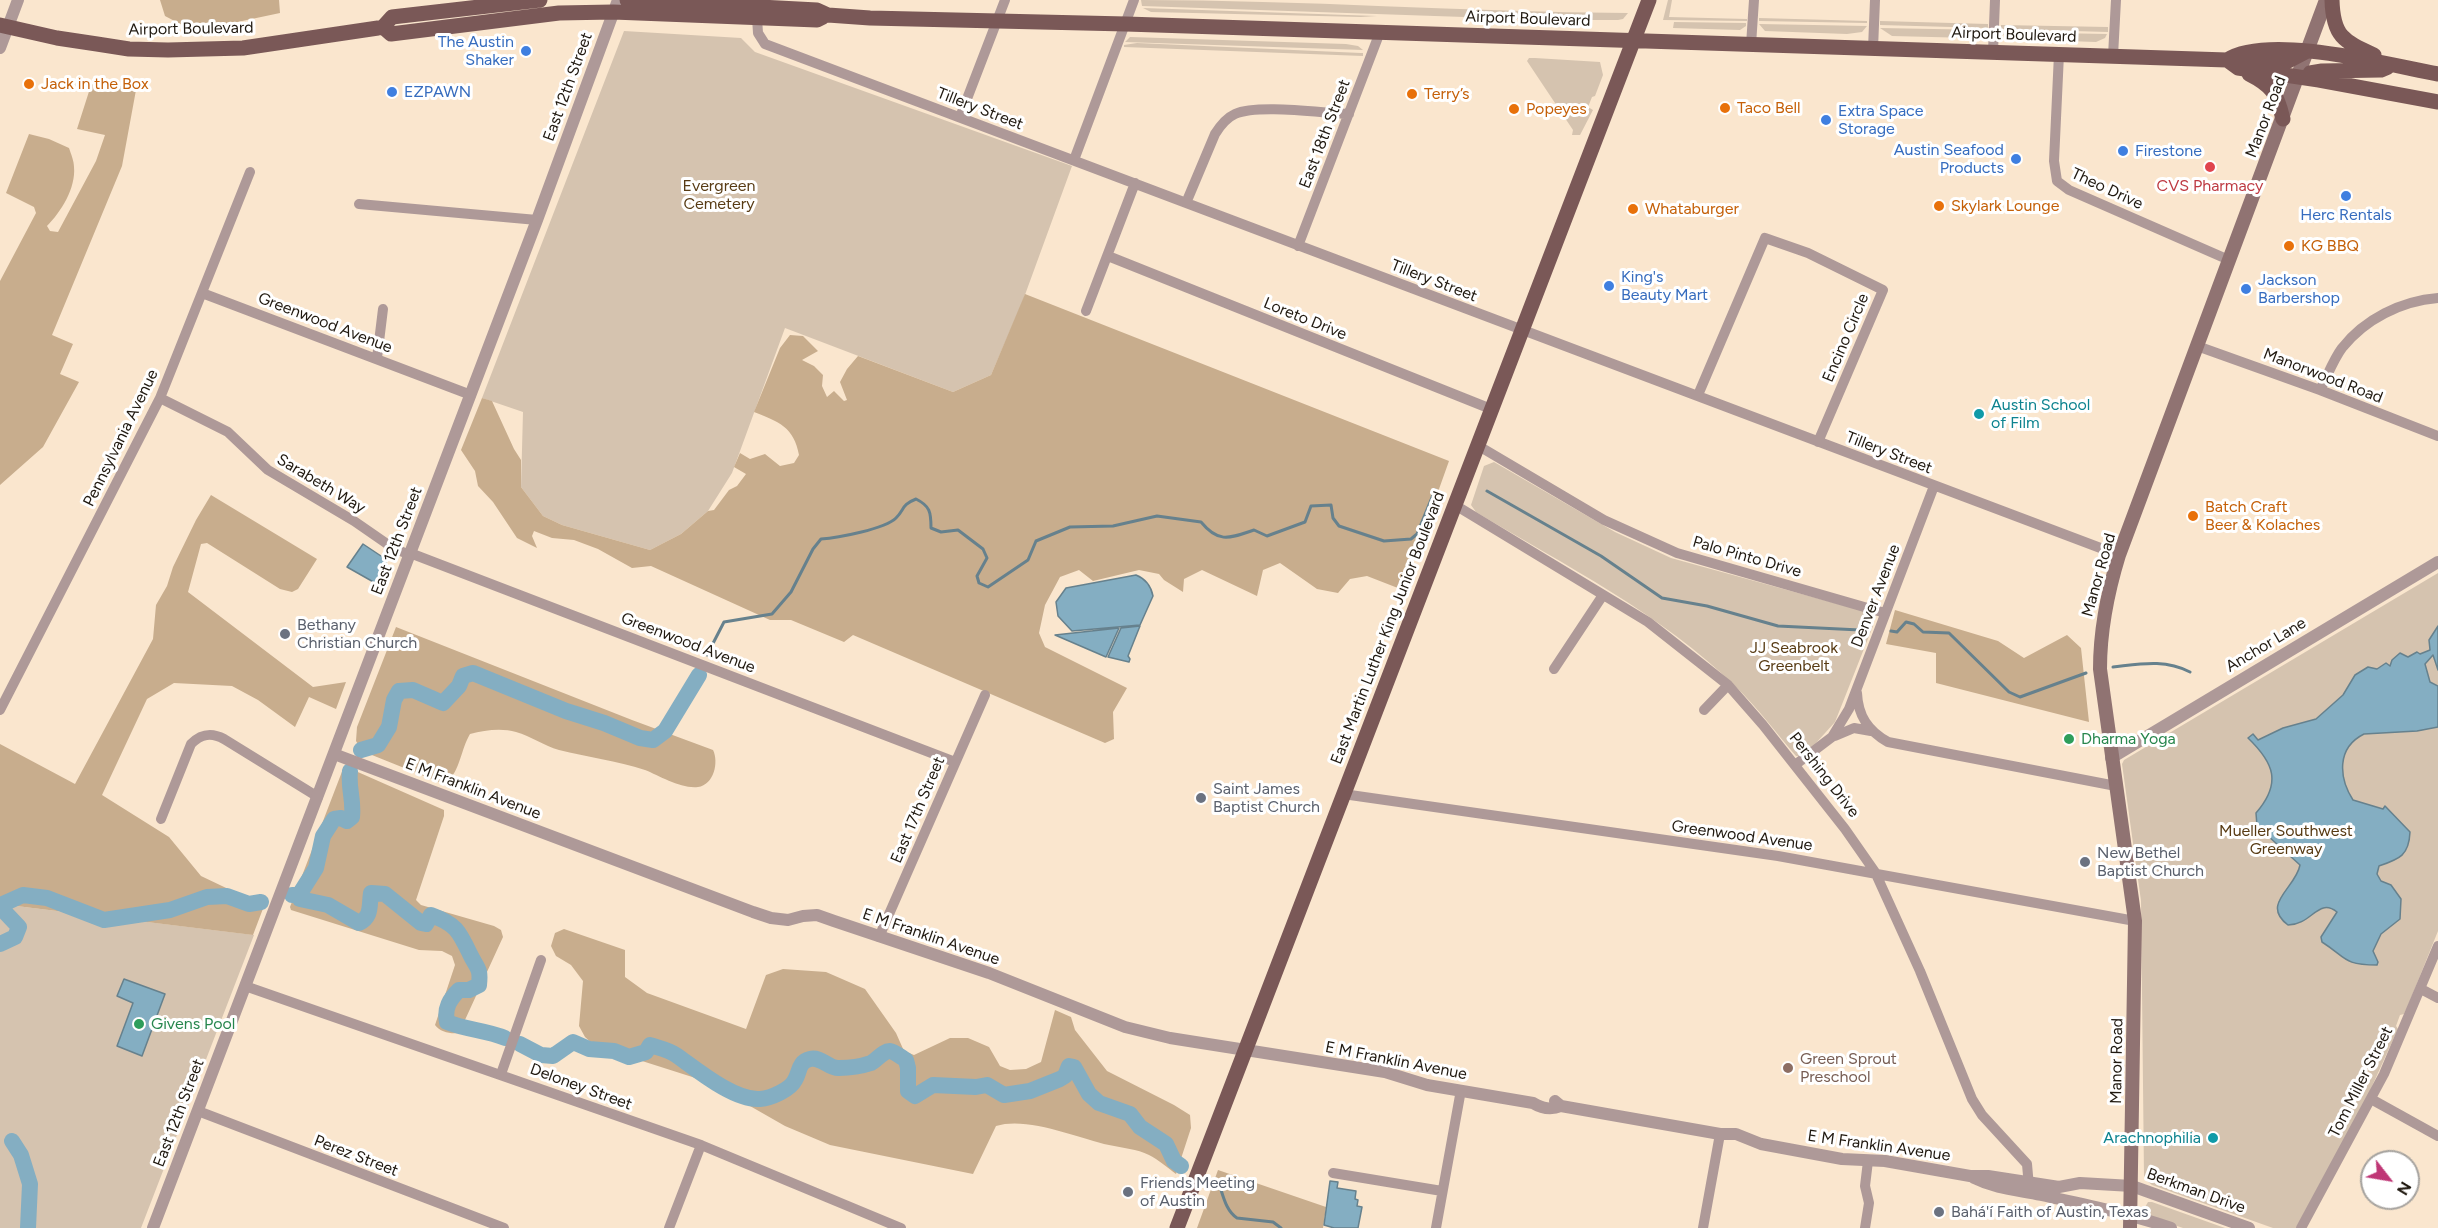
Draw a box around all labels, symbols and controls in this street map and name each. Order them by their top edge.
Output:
street label: Airport Boulevard [1465,7,1591,31]
street label: Airport Boulevard [128,18,254,40]
street label: Airport Boulevard [1951,23,2077,47]
street label: East 12th Street [539,30,597,144]
place label: The Austin Shaker [438,32,514,70]
marker: The Austin Shaker [519,44,533,58]
street label: Manor Road [2242,73,2290,161]
place label: Jack in the Box [41,74,149,94]
marker: Jack in the Box [22,77,36,91]
street label: East 18th Street [1295,77,1355,191]
place label: EZPAWN [404,82,471,102]
street label: Tillery Street [934,84,1026,134]
place label: Terry’s [1424,84,1470,104]
marker: EZPAWN [385,85,399,99]
marker: Terry’s [1405,87,1419,101]
place label: Taco Bell [1737,98,1800,118]
place label: Popeyes [1526,99,1587,119]
marker: Taco Bell [1718,101,1732,115]
place label: Extra Space Storage [1838,101,1923,139]
marker: Popeyes [1507,102,1521,116]
marker: Extra Space Storage [1819,113,1833,127]
place label: Austin Seafood Products [1894,140,2004,178]
place label: Firestone [2135,141,2202,161]
marker: Firestone [2116,144,2130,158]
marker: Austin Seafood Products [2009,152,2023,166]
marker: CVS Pharmacy [2203,160,2217,174]
street label: Theo Drive [2068,164,2146,214]
park label: Evergreen Cemetery [683,176,755,214]
place label: CVS Pharmacy [2157,176,2263,196]
marker: Herc Rentals [2339,189,2353,203]
place label: Skylark Lounge [1951,196,2059,216]
place label: Whataburger [1645,199,1739,219]
marker: Skylark Lounge [1932,199,1946,213]
marker: Whataburger [1626,202,1640,216]
place label: Herc Rentals [2300,205,2392,225]
place label: KG BBQ [2301,236,2359,256]
marker: KG BBQ [2282,239,2296,253]
street label: Tillery Street [1388,256,1480,306]
place label: King's Beauty Mart [1621,267,1708,305]
place label: Jackson Barbershop [2258,270,2340,308]
marker: King's Beauty Mart [1602,279,1616,293]
marker: Jackson Barbershop [2239,282,2253,296]
street label: Greenwood Avenue [255,289,395,357]
street label: Encino Circle [1819,291,1873,385]
street label: Loreto Drive [1261,294,1349,344]
street label: Manorwood Road [2261,344,2385,408]
street label: Pennsylvania Avenue [79,366,163,510]
place label: Austin School of Film [1991,395,2090,433]
marker: Austin School of Film [1972,407,1986,421]
street label: Tillery Street [1843,428,1935,478]
street label: Sarabeth Way [273,450,369,518]
street label: East 12th Street [368,484,426,598]
street label: East Martin Luther King Junior Boulevard [1327,489,1449,767]
place label: Batch Craft Beer & Kolaches [2205,497,2320,535]
marker: Batch Craft Beer & Kolaches [2186,509,2200,523]
street label: Manor Road [2078,531,2120,619]
street label: Palo Pinto Drive [1690,532,1804,582]
street label: Denver Avenue [1848,542,1904,650]
street label: Greenwood Avenue [618,609,758,677]
street label: Anchor Lane [2222,614,2310,676]
place label: Bethany Christian Church [297,615,417,653]
marker: Bethany Christian Church [278,627,292,641]
park label: JJ Seabrook Greenbelt [1750,638,1838,676]
street label: Pershing Drive [1785,729,1863,821]
place label: Dharma Yoga [2081,729,2176,749]
marker: Dharma Yoga [2062,732,2076,746]
street label: E M Franklin Avenue [402,754,544,824]
street label: East 17th Street [887,754,949,866]
place label: Saint James Baptist Church [1213,779,1320,817]
marker: Saint James Baptist Church [1194,791,1208,805]
street label: Greenwood Avenue [1670,817,1814,855]
park label: Mueller Southwest Greenway [2219,821,2353,859]
place label: New Bethel Baptist Church [2097,843,2204,881]
marker: New Bethel Baptist Church [2078,855,2092,869]
street label: E M Franklin Avenue [860,904,1002,970]
place label: Givens Pool [151,1014,235,1034]
marker: Givens Pool [132,1017,146,1031]
street label: Manor Road [2107,1018,2127,1104]
street label: Tom Miller Street [2325,1023,2397,1141]
street label: E M Franklin Avenue [1324,1038,1468,1084]
place label: Green Sprout Preschool [1800,1049,1897,1087]
street label: East 12th Street [150,1056,208,1170]
street label: Deloney Street [527,1060,635,1114]
marker: Green Sprout Preschool [1781,1061,1795,1075]
street label: E M Franklin Avenue [1806,1126,1952,1166]
place label: Arachnophilia [2103,1128,2201,1148]
street label: Perez Street [311,1131,401,1181]
marker: Arachnophilia [2206,1131,2220,1145]
north arrow [2360,1150,2420,1210]
street label: Berkman Drive [2144,1164,2248,1218]
place label: Friends Meeting of Austin [1140,1173,1255,1211]
text: N [2393,1178,2415,1199]
marker: Friends Meeting of Austin [1121,1185,1135,1199]
place label: Bahá'í Faith of Austin, Texas [1951,1202,2149,1222]
marker: Bahá'í Faith of Austin, Texas [1932,1205,1946,1219]

